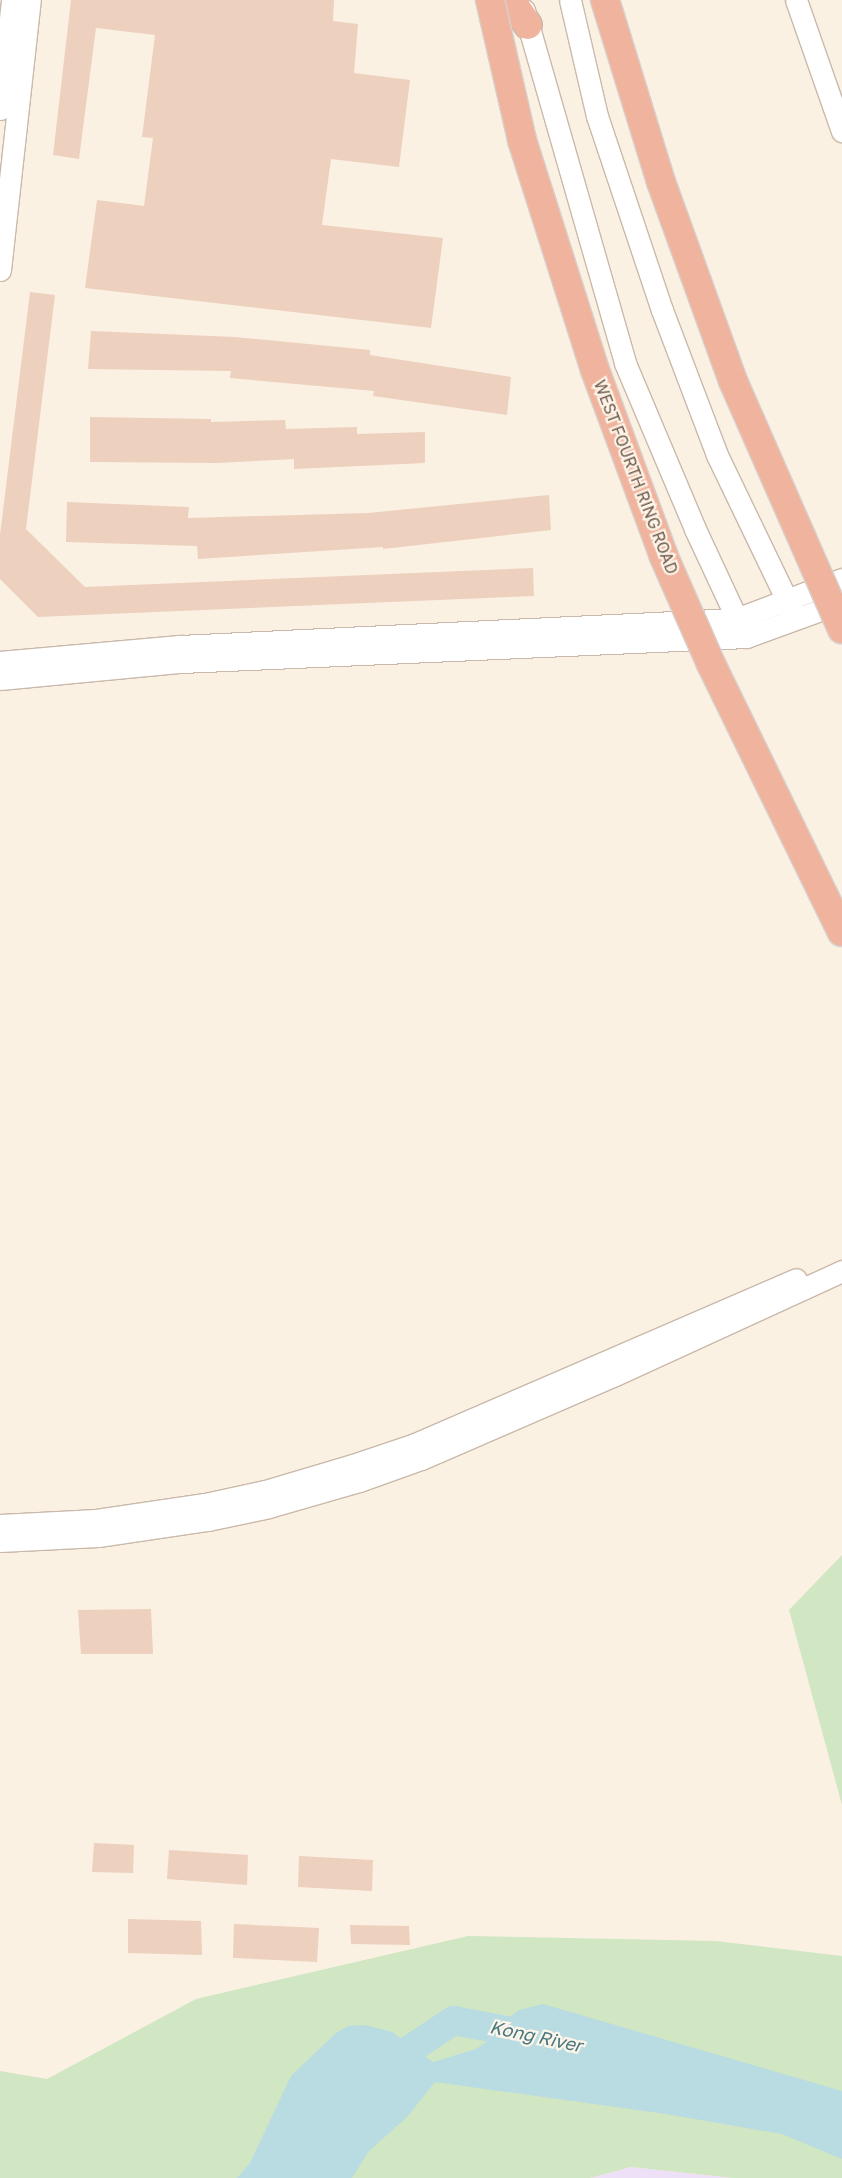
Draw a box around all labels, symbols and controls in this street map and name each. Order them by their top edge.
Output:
street label: WEST FOURTH RING ROAD [590,377,682,577]
water label: Kong River [488,2016,584,2056]

